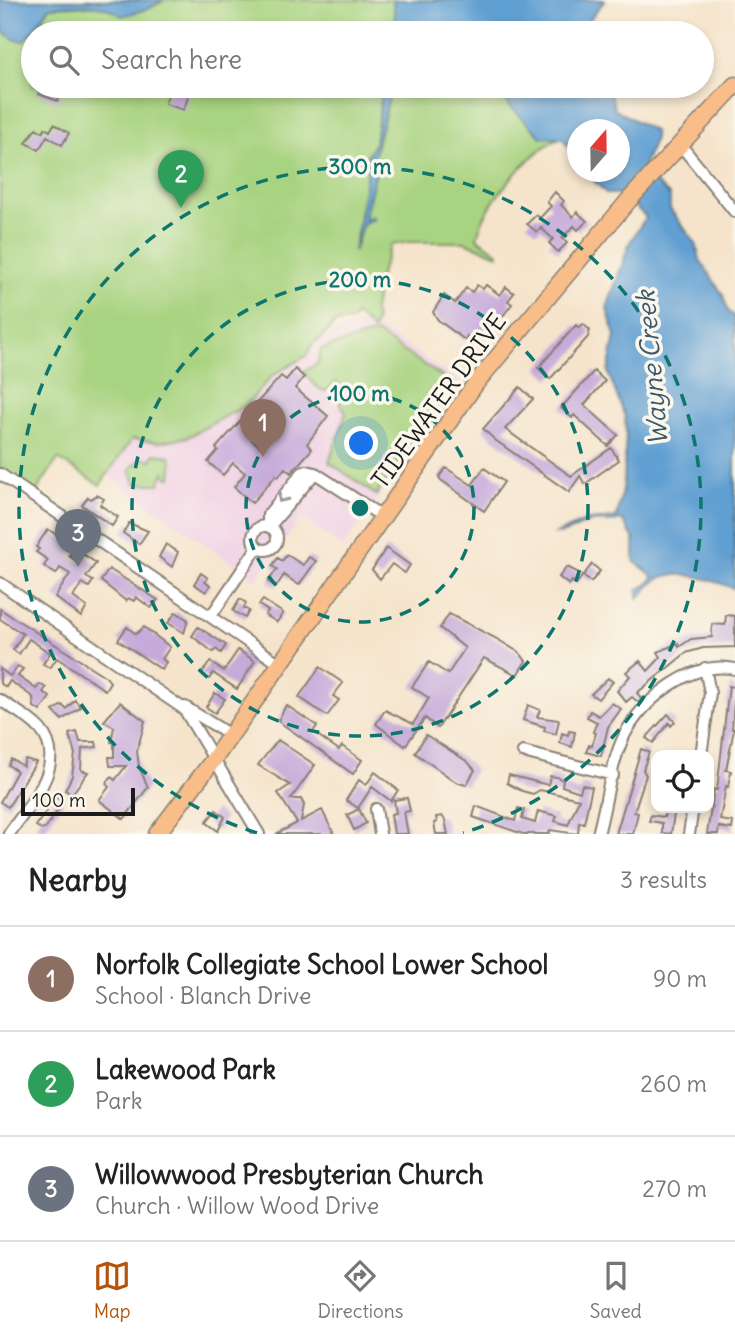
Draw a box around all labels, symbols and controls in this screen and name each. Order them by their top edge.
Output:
search box [21,21,714,98]
icon: search [45,41,83,79]
text: Search here [101,43,242,76]
north arrow [567,119,630,182]
pin: 2 [158,150,204,208]
text: 300 m [329,153,392,180]
text: 200 m [329,266,392,293]
water label: Wayne Creek [628,287,675,447]
street label: TIDEWATER DRIVE [365,307,512,494]
text: 100 m [330,380,390,407]
pin: 1 [240,399,286,457]
your location [344,426,378,460]
one-way arrow [278,490,290,503]
centre of rings [348,496,372,520]
pin: 3 [55,509,101,567]
map controls [651,750,714,813]
button: locate [651,750,714,813]
scale bar [21,785,135,817]
text: 100 m [32,788,86,812]
text: Nearby [28,861,128,899]
text: 3 results [620,865,707,894]
text: Norfolk Collegiate School Lower School [95,948,548,981]
text: 1 [46,964,56,993]
text: 90 m [653,964,707,993]
text: School · Blanch Drive [95,981,311,1010]
text: Lakewood Park [95,1053,276,1086]
text: 2 [45,1069,57,1098]
text: 260 m [640,1069,707,1098]
text: Park [95,1086,143,1115]
text: Willowwood Presbyterian Church [95,1158,484,1191]
text: 3 [44,1174,58,1203]
text: 270 m [642,1174,707,1203]
text: Church · Willow Wood Drive [95,1191,379,1220]
tab: Map [93,1257,131,1323]
tab: Directions [318,1257,403,1323]
tab: Saved [590,1257,642,1323]

